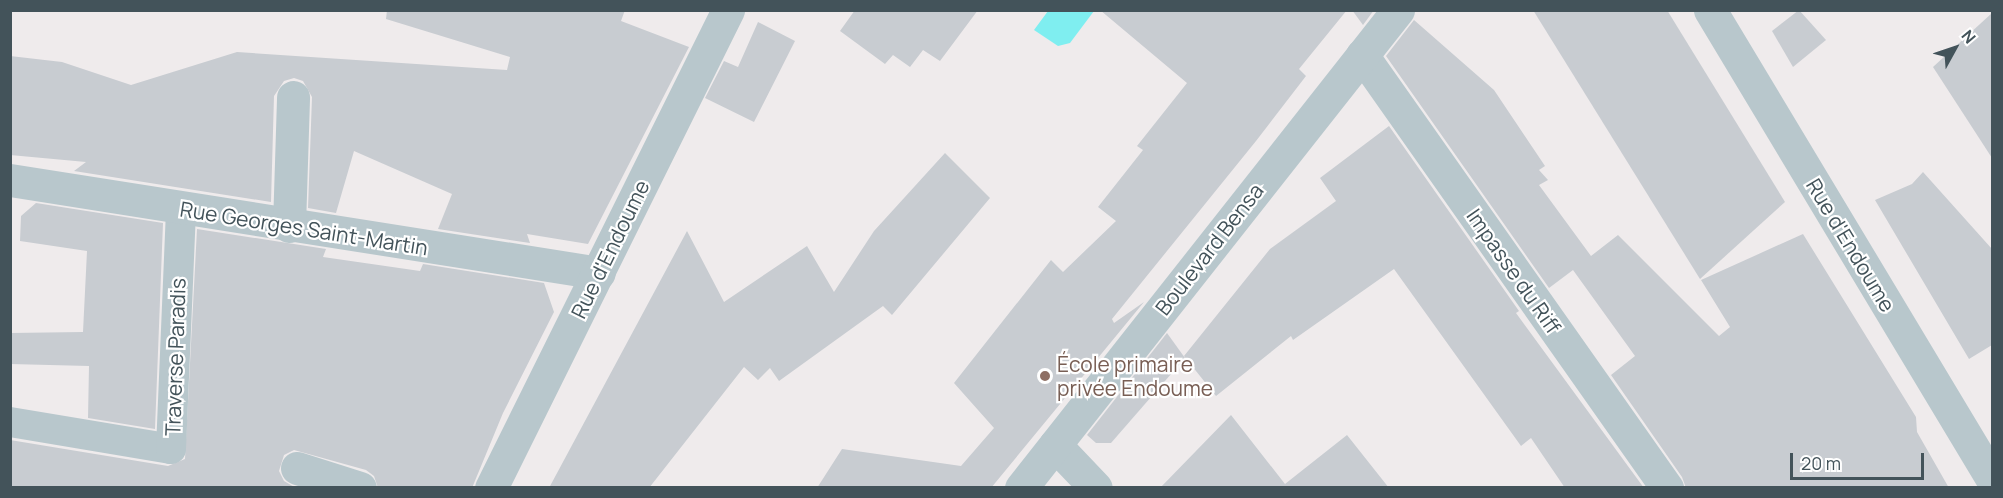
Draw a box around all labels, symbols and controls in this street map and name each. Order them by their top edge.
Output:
north arrow [1925,18,1985,78]
text: N [1957,25,1981,48]
street label: Rue d'Endoume [1801,174,1901,316]
street label: Rue d'Endoume [566,176,654,322]
street label: Boulevard Bensa [1150,178,1268,320]
street label: Rue Georges Saint-Martin [178,196,430,260]
street label: Impasse du Riff [1462,204,1566,338]
street label: Traverse Paradis [160,278,190,436]
place label: École primaire privée Endoume [1057,351,1213,401]
marker: École primaire privée Endoume [1038,369,1052,383]
scale bar [1793,441,1926,479]
text: 20 m [1801,451,1841,475]

